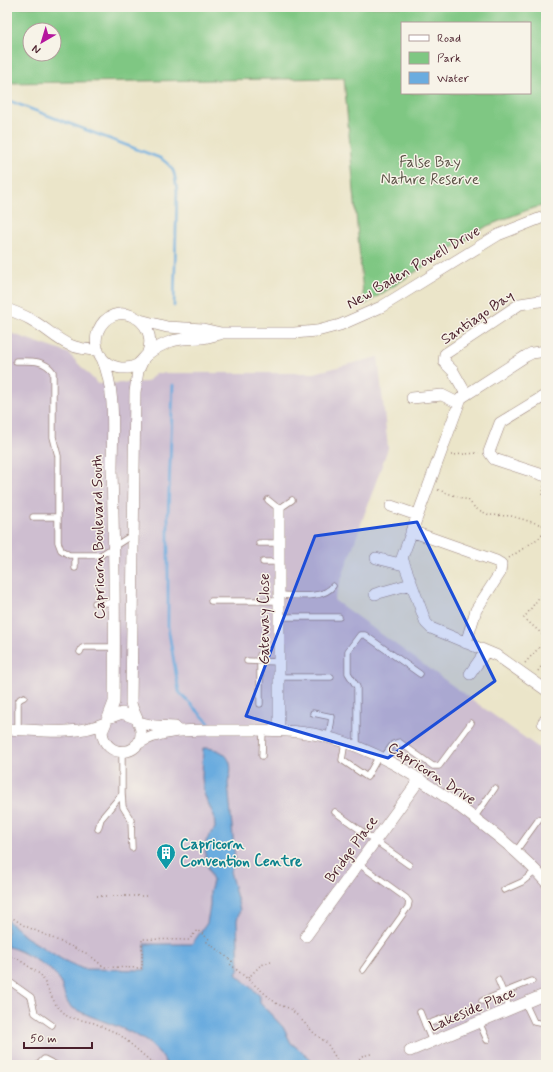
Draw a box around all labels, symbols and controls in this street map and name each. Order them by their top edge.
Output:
north arrow [22,22,62,62]
legend [401,22,531,94]
text: Road [437,31,461,47]
text: N [29,41,44,57]
text: Park [437,51,461,67]
text: Water [437,71,469,87]
park label: False Bay Nature Reserve [381,153,479,190]
street label: New Baden Powell Drive [343,221,484,314]
street label: Santiago Bay [437,286,518,350]
street label: Capricorn Boulevard South [88,454,110,620]
street label: Gateway Close [255,573,275,665]
street label: Capricorn Drive [383,738,480,810]
street label: Bridge Place [321,812,383,887]
place label: Capricorn Convention Centre [180,835,302,872]
building icon: Capricorn Convention Centre [155,842,177,870]
street label: Lakeside Place [426,983,519,1037]
scale bar [24,1024,92,1050]
text: 50 m [30,1031,57,1047]

